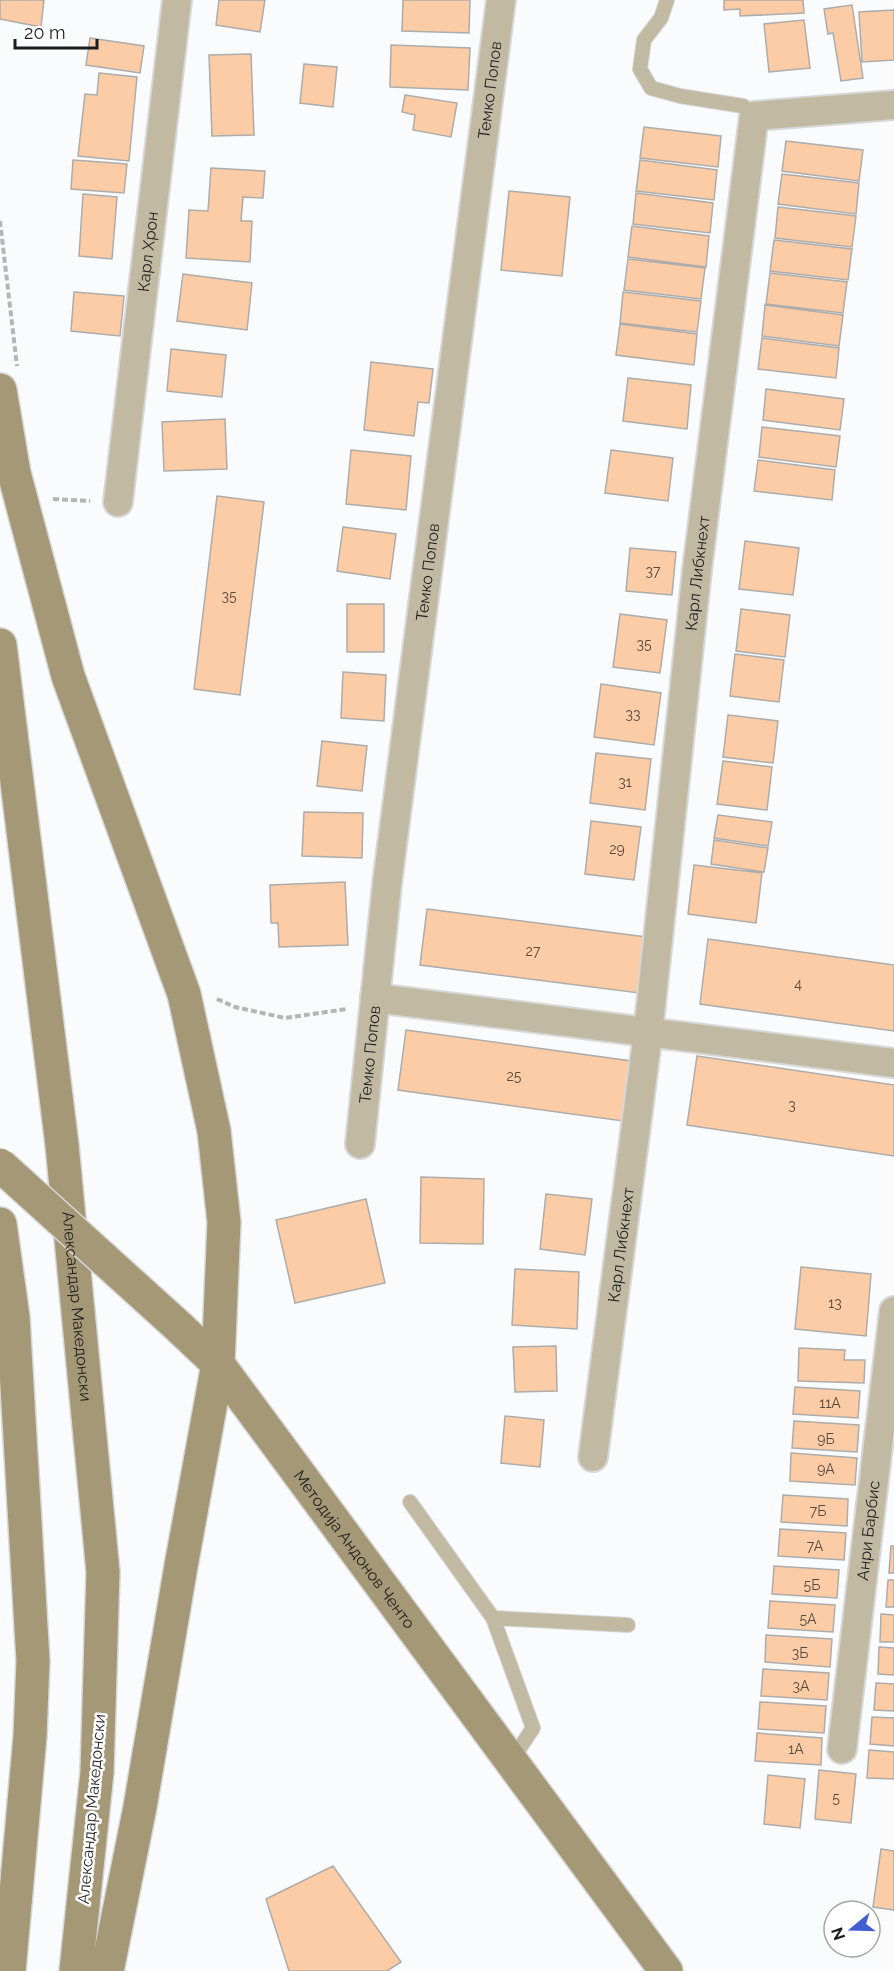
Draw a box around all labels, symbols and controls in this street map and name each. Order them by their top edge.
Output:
scale bar [15,12,98,50]
text: 20 m [24,22,66,43]
street label: Темко Попов [474,40,506,140]
street label: Карл Хрон [134,211,162,293]
street label: Карл Либкнехт [682,514,714,632]
street label: Темко Попов [412,522,443,622]
house number: 37 [646,563,661,579]
house number: 35 [221,588,237,604]
house number: 35 [636,636,652,652]
house number: 33 [626,706,640,722]
house number: 31 [618,774,632,790]
house number: 29 [609,841,625,857]
house number: 27 [526,943,541,959]
house number: 4 [794,976,802,992]
street label: Темко Попов [355,1005,384,1104]
house number: 25 [507,1068,522,1084]
house number: 3 [788,1097,796,1113]
street label: Карл Либкнехт [604,1186,638,1303]
street label: Александар Македонски [58,1211,96,1402]
house number: 13 [828,1295,842,1311]
house number: 11А [819,1395,841,1411]
house number: 9Б [817,1431,835,1447]
house number: 9А [817,1461,835,1477]
street label: Методија Андонов Ченто [290,1467,419,1632]
street label: Анри Барбис [853,1479,884,1582]
house number: 7Б [810,1503,826,1519]
house number: 7А [807,1538,824,1554]
house number: 5Б [804,1577,820,1593]
house number: 5А [799,1611,817,1627]
house number: 3Б [792,1645,808,1661]
house number: 3А [793,1678,810,1694]
street label: Александар Македонски [74,1713,109,1905]
house number: 1А [788,1741,804,1757]
house number: 5 [832,1790,840,1806]
north arrow [822,1899,882,1959]
text: N [827,1925,849,1943]

